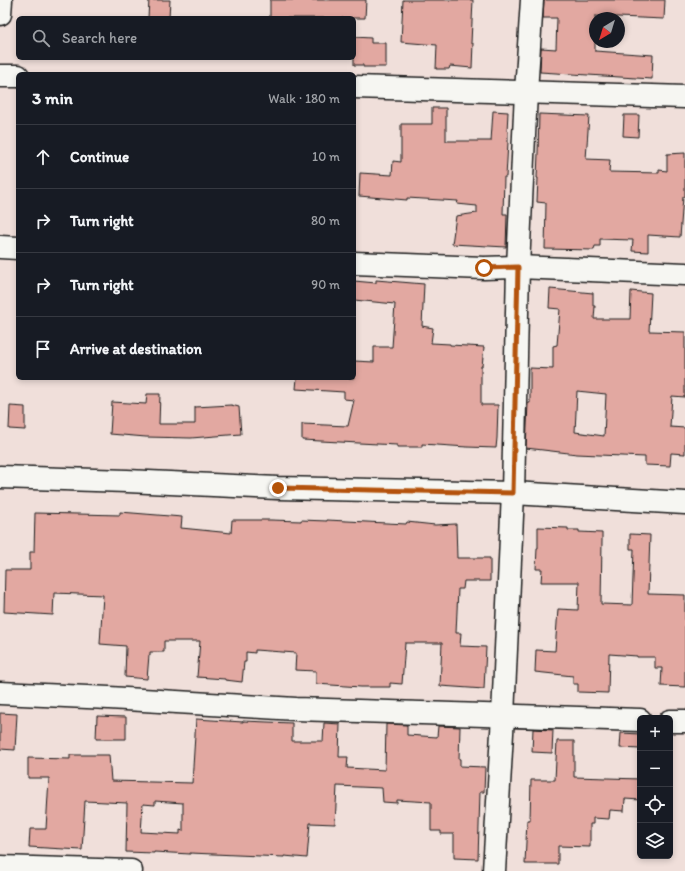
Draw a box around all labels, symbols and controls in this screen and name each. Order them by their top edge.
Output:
north arrow [589,12,625,48]
search box [16,16,356,60]
icon: search [30,27,52,49]
text: Search here [62,29,137,47]
text: 3 min [32,88,73,108]
text: Walk · 180 m [268,91,340,106]
icon: ahead [32,146,54,168]
text: Continue [70,148,129,166]
text: 10 m [312,149,340,164]
icon: right [32,210,54,232]
text: Turn right [70,212,134,230]
text: 80 m [311,213,340,228]
route start [475,259,493,277]
icon: right [32,274,54,296]
text: Turn right [70,276,134,294]
text: 90 m [311,277,340,292]
icon: arrive [32,338,54,360]
text: Arrive at destination [70,340,202,358]
route end [269,479,287,497]
map controls [637,715,673,859]
button: + [637,715,673,751]
button: − [637,751,673,787]
button: locate [637,787,673,823]
button: layers [637,823,673,859]

